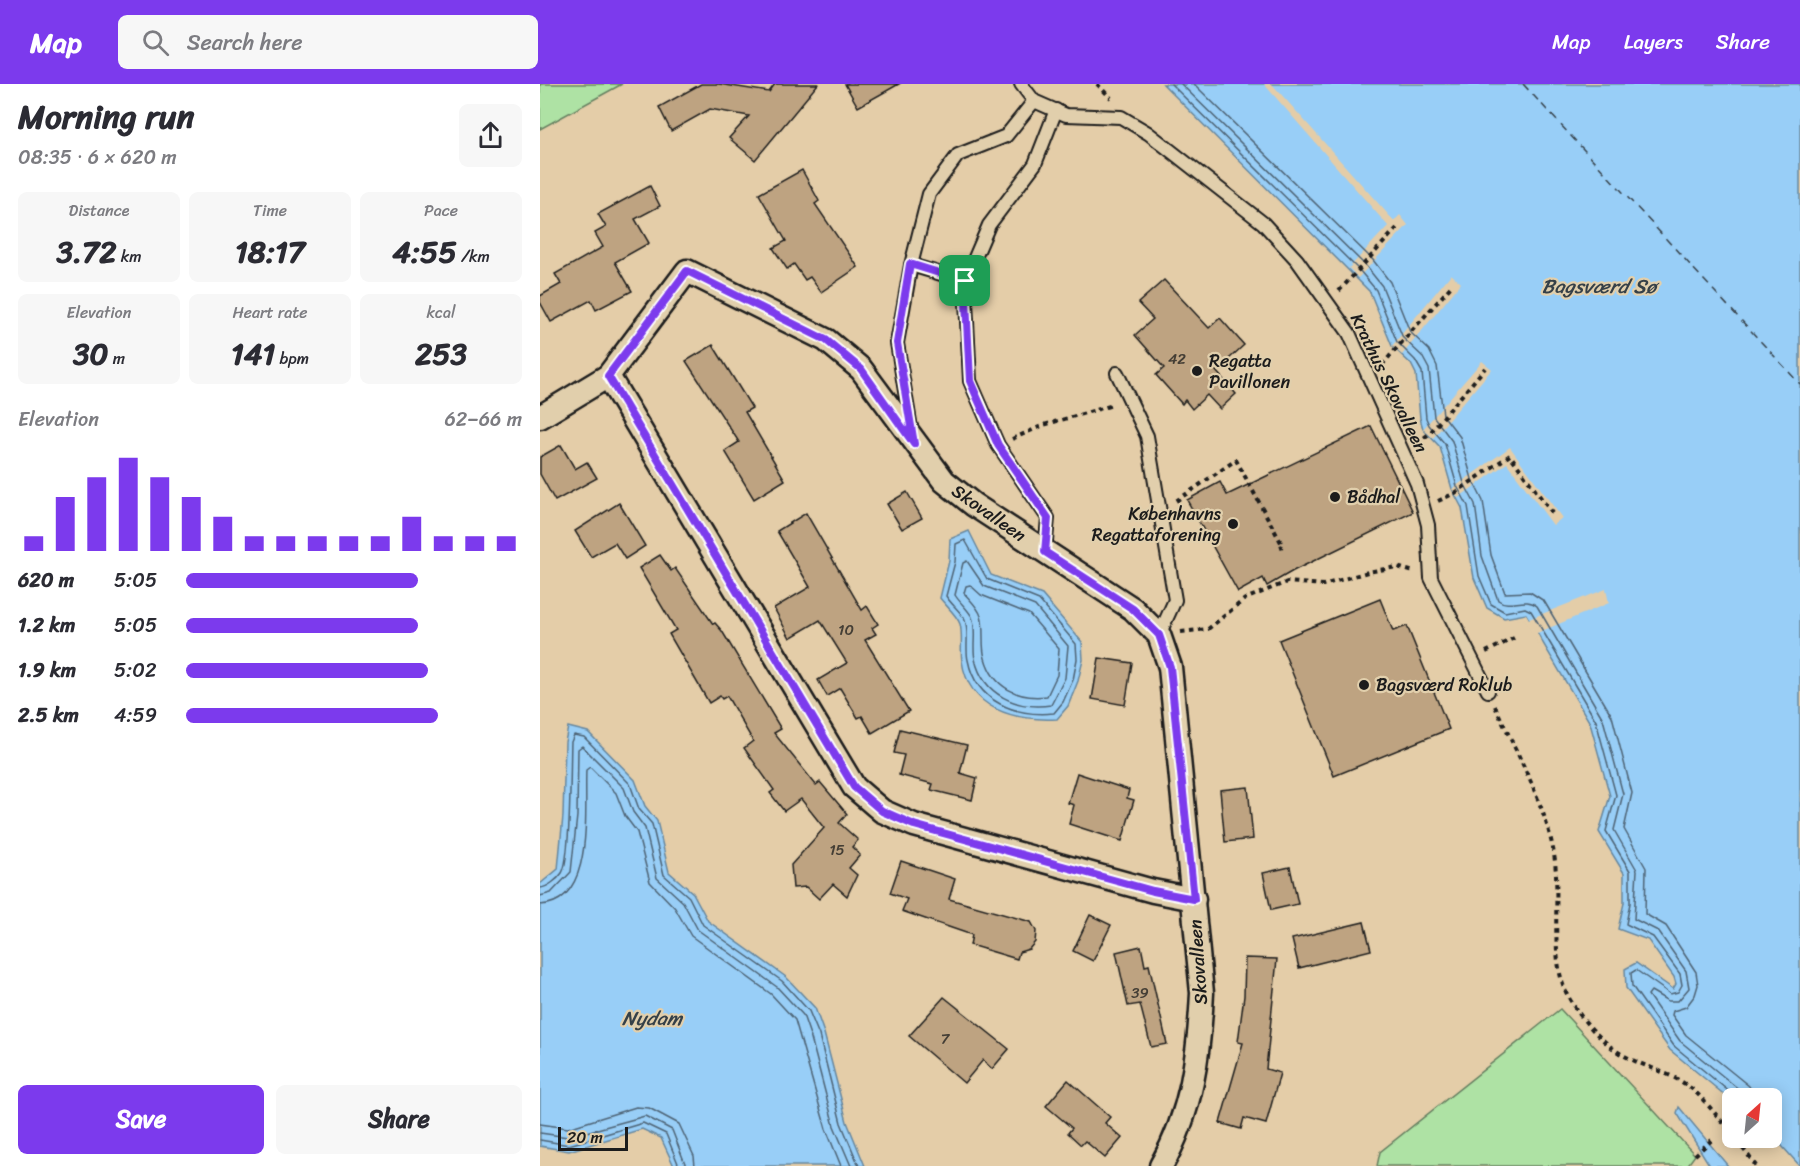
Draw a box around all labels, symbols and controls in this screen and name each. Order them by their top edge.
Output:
search box [118,15,538,69]
text: Map [30,18,82,67]
text: Search here [187,23,303,62]
text: Map [1552,23,1591,61]
text: Layers [1624,23,1683,61]
text: Share [1716,23,1770,61]
icon: search [139,26,172,59]
text: Morning run [18,88,194,146]
button: share [459,104,522,167]
text: 08:35 · 6 × 620 m [18,140,177,175]
text: Distance [69,196,129,225]
text: Time [253,196,287,225]
text: Pace [424,196,458,225]
text: 3.72 [57,225,117,279]
text: 18:17 [235,225,305,279]
text: 4:55 [392,225,457,279]
text: km [117,242,141,271]
text: /km [457,242,490,271]
pin [939,255,990,306]
icon: arrive [948,264,981,297]
water label: Bagsværd Sø [1542,269,1660,304]
text: Elevation [67,298,131,327]
text: Heart rate [232,298,308,327]
text: kcal [426,298,456,327]
street label: Krathus Skovalleen [1341,307,1437,459]
text: 30 [73,327,108,381]
text: 141 [231,327,275,381]
text: 253 [415,327,467,381]
text: m [108,344,125,373]
text: bpm [275,344,309,373]
place label: Regatta Pavillonen [1209,345,1290,398]
house number: 42 [1168,346,1186,372]
marker: Regatta Pavillonen [1190,364,1204,378]
text: Elevation [18,402,99,437]
text: 62–66 m [444,402,522,437]
street label: Skovalleen [945,475,1033,551]
place label: Bådhal [1347,481,1401,513]
marker: Bådhal [1328,490,1342,504]
place label: Københavns Regattaforening [1092,498,1222,551]
marker: Københavns Regattaforening [1226,517,1240,531]
text: 620 m [18,563,74,598]
text: 5:05 [114,563,157,598]
text: 1.2 km [18,608,75,643]
text: 5:05 [114,608,157,643]
house number: 10 [838,617,854,643]
text: 1.9 km [18,653,76,688]
text: 5:02 [114,653,156,688]
place label: Bagsværd Roklub [1376,669,1513,701]
marker: Bagsværd Roklub [1357,678,1371,692]
text: 2.5 km [18,698,79,733]
text: 4:59 [114,698,157,733]
house number: 15 [829,837,845,863]
street label: Skovalleen [1179,918,1217,1006]
house number: 39 [1131,980,1149,1006]
water label: Nydam [622,1001,684,1036]
house number: 7 [941,1026,951,1052]
button: Save [18,1085,264,1154]
button: Share [276,1085,522,1154]
north arrow [1722,1088,1782,1148]
map controls [1722,1088,1782,1148]
text: 20 m [567,1123,603,1152]
scale bar [558,1124,628,1152]

